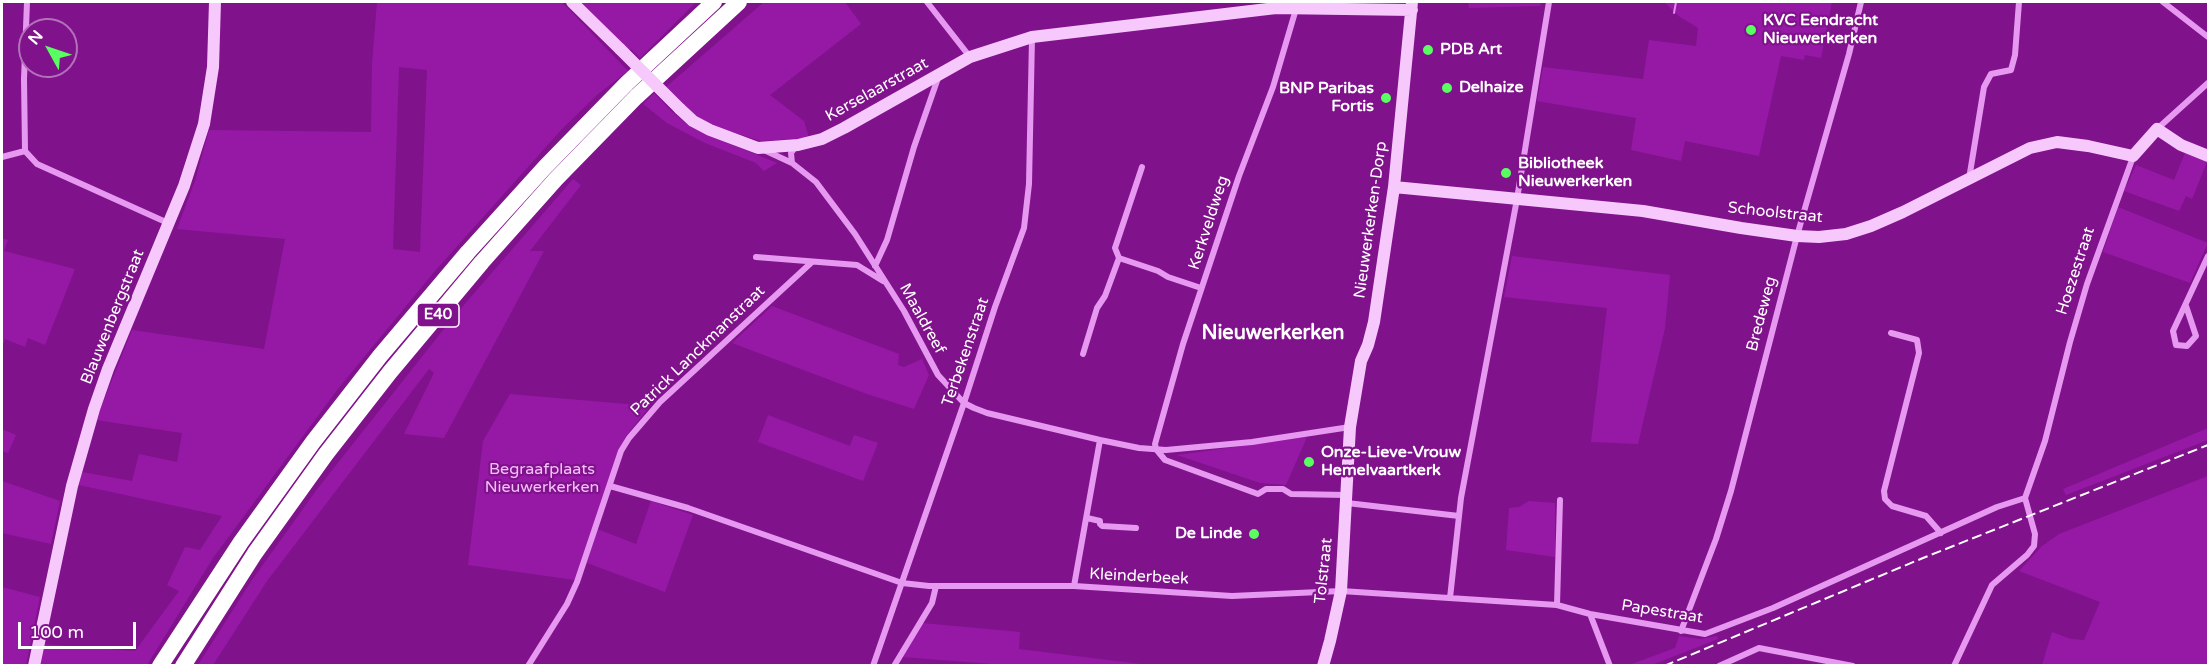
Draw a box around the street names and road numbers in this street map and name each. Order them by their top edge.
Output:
street label: Kerselaarstraat [822,54,932,126]
street label: Nieuwerkerken-Dorp [1350,140,1392,300]
street label: Kerkveldweg [1185,174,1233,272]
street label: Schoolstraat [1727,198,1823,228]
street label: Hoezestraat [2053,225,2099,317]
street label: Blauwenbergstraat [77,247,149,387]
street label: Bredeweg [1743,274,1781,354]
street label: Maaldreef [895,280,949,358]
street label: Patrick Lanckmanstraat [627,282,769,420]
street label: Terbekenstraat [938,295,994,409]
road number: E40 [417,303,459,327]
street label: Tolstraat [1311,537,1337,605]
street label: Kleinderbeek [1089,565,1189,589]
street label: Papestraat [1620,596,1704,628]

